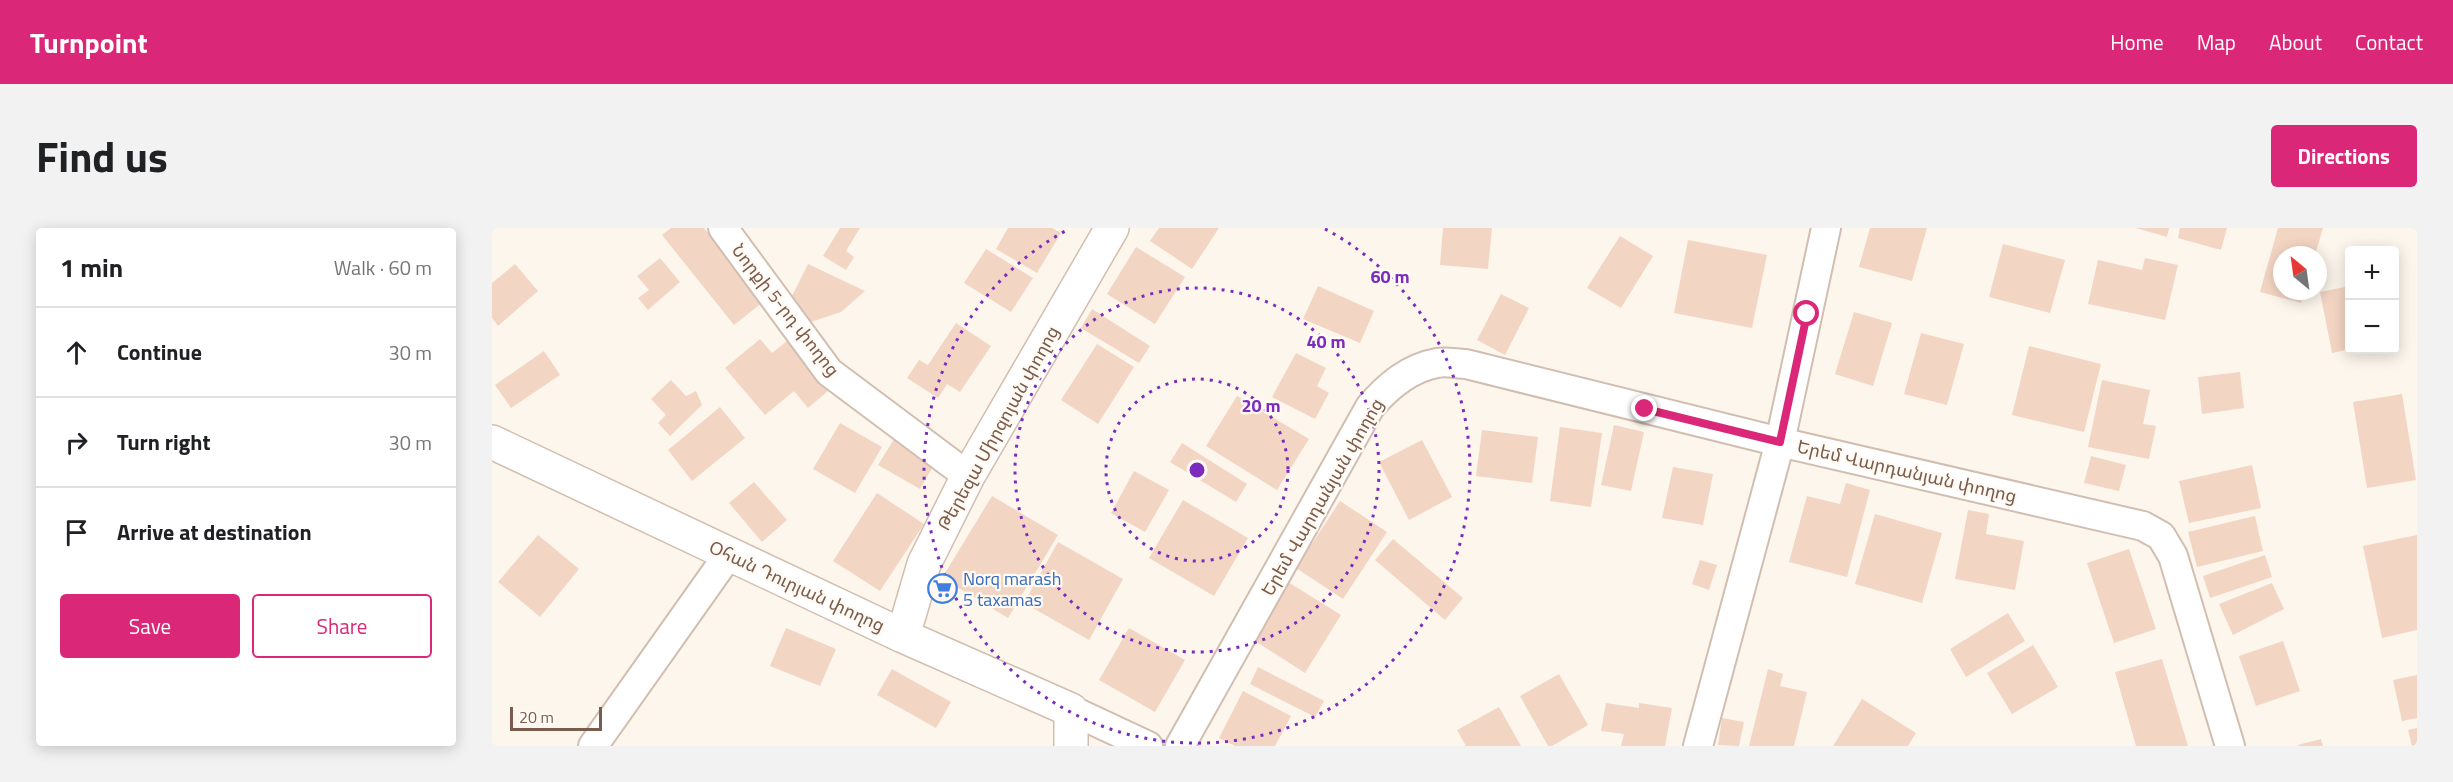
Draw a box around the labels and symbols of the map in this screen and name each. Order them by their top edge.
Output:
street label: Նորքի 5-րդ փողոց [726,238,846,382]
north arrow [2273,246,2327,300]
text: 60 m [1370,263,1410,290]
route start [1793,300,1819,326]
street label: Թերեզա Միրզոյան փողոց [930,321,1066,535]
text: 40 m [1306,328,1346,355]
text: 20 m [1241,392,1281,419]
street label: Երեմ Վարդանյան փողոց [1254,393,1390,601]
route end [1631,395,1657,421]
street label: Երեմ Վարդանյան փողոց [1795,433,2019,509]
centre of rings [1187,460,1207,480]
street label: Օհան Դուրյան փողոց [704,533,890,639]
place label: Norq marash 5 taxamas [963,565,1061,613]
supermarket icon: Norq marash 5 taxamas [926,572,958,604]
scale bar [510,704,602,732]

